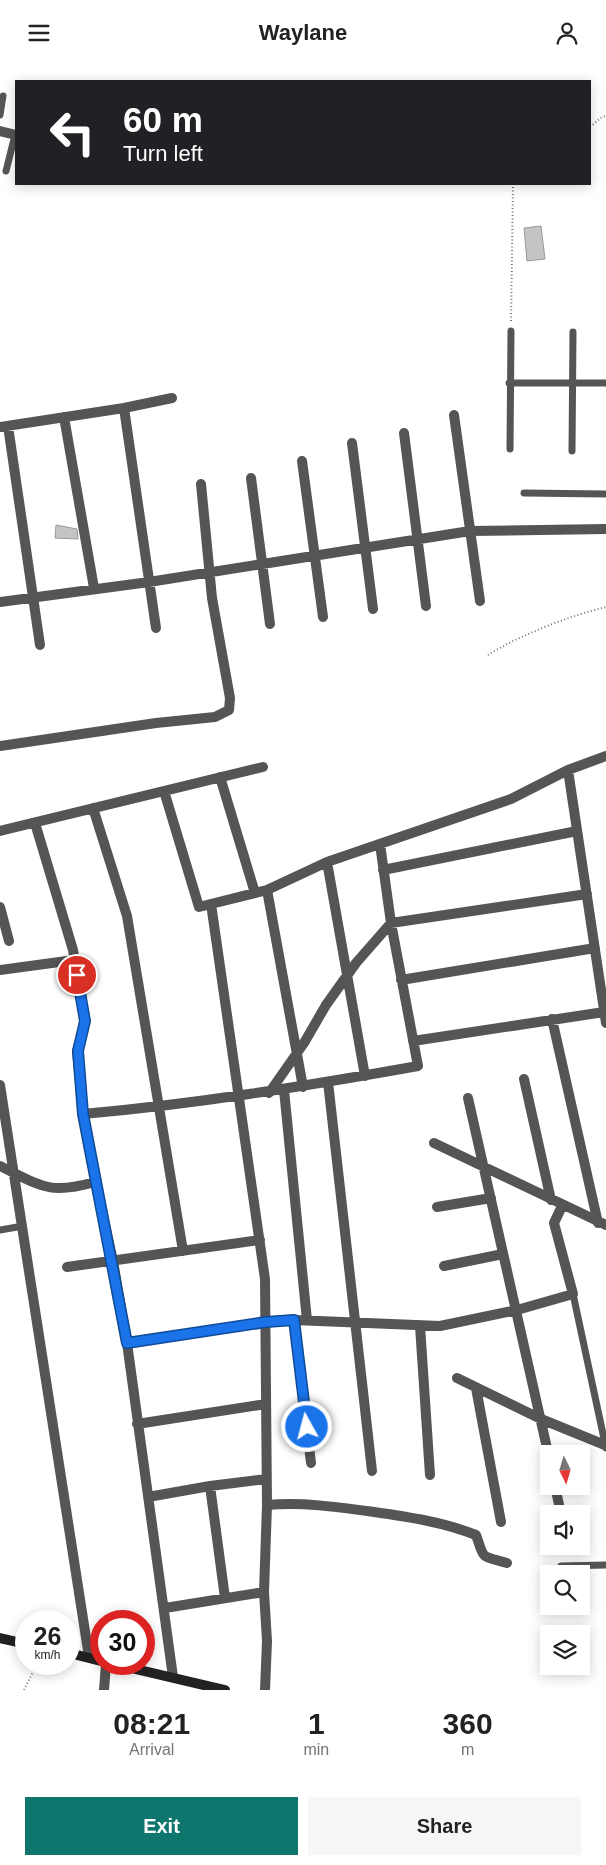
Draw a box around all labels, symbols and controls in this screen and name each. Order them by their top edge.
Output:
icon: menu [25,19,53,47]
icon: person [553,19,581,47]
text: Waylane [259,20,347,45]
icon: left [40,100,105,165]
text: 60 m [123,100,203,139]
text: Turn left [123,141,203,166]
pin [56,954,98,996]
icon: arrive [63,961,91,989]
position arrow [280,1400,332,1452]
north arrow [540,1445,590,1495]
map controls [540,1445,590,1675]
button: sound [540,1505,590,1555]
button: search [540,1565,590,1615]
speed limit sign: 30 [90,1610,155,1675]
text: 26 [34,1622,61,1650]
button: layers [540,1625,590,1675]
text: km/h [34,1648,61,1662]
text: 08:21 [113,1707,190,1740]
text: 1 [308,1707,325,1740]
text: 360 [443,1707,493,1740]
text: Arrival [129,1741,174,1758]
text: min [303,1741,329,1758]
text: m [461,1741,474,1758]
button: Exit [25,1797,298,1855]
button: Share [308,1797,581,1855]

